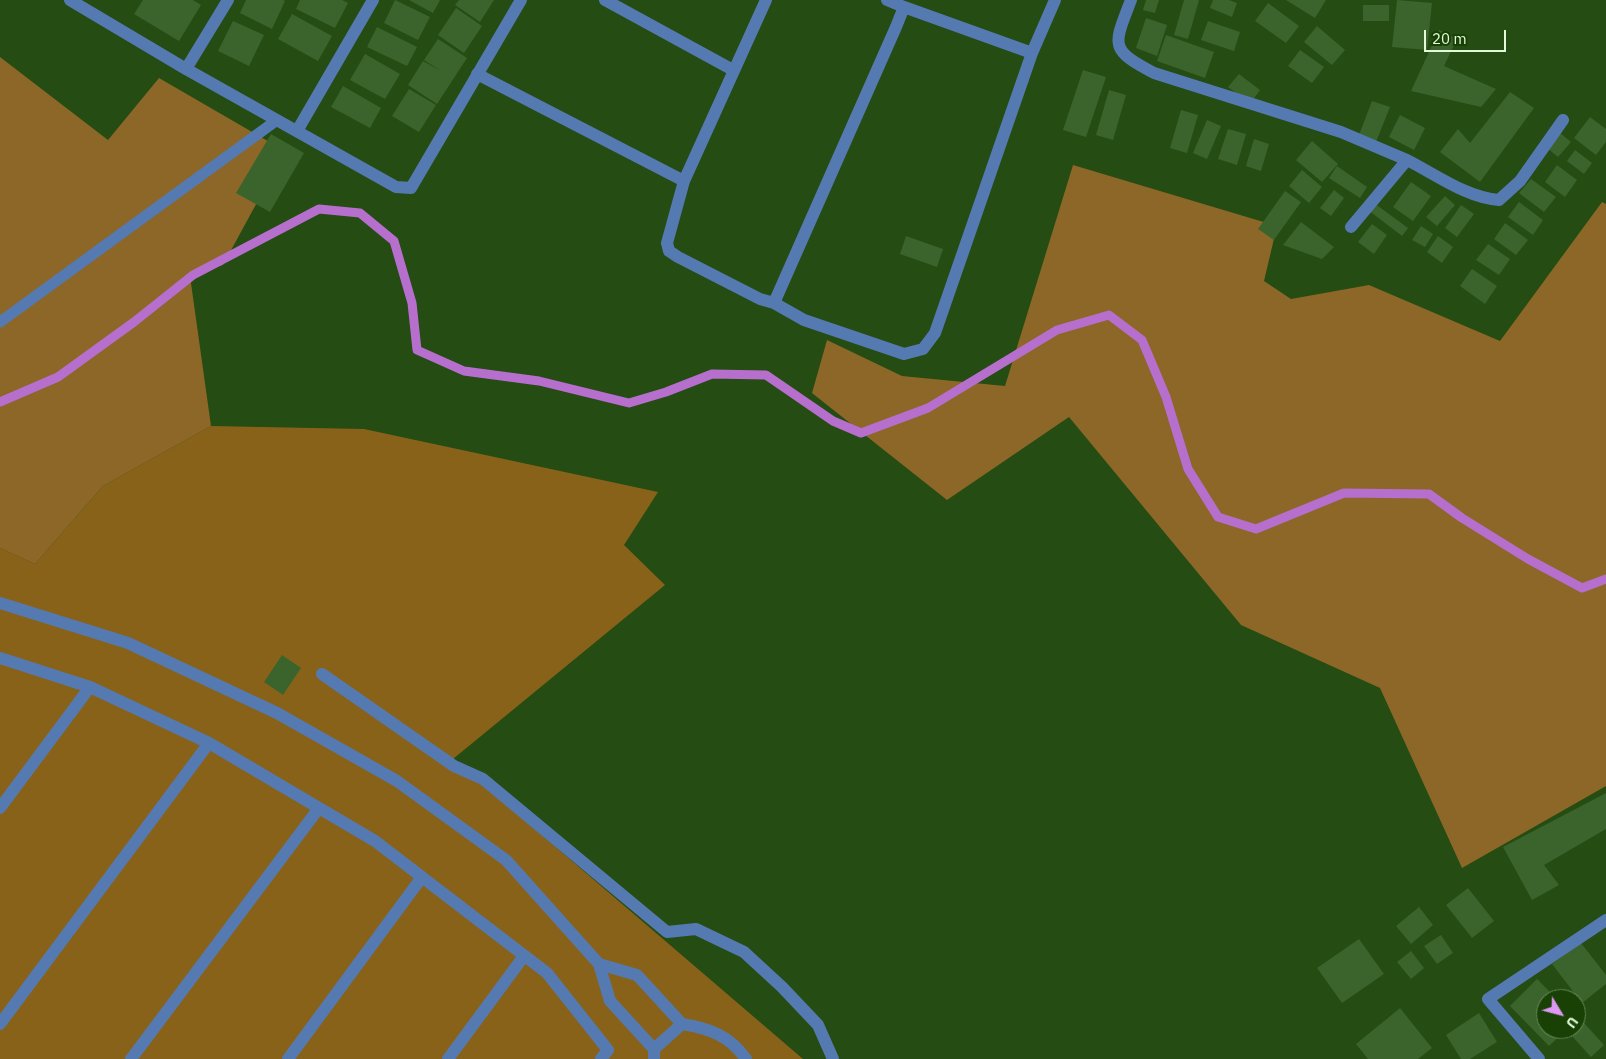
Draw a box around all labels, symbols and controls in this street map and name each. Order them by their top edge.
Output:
scale bar [1426,20,1508,52]
text: 20 m [1432,29,1467,48]
north arrow [1536,989,1586,1039]
text: U [1562,1013,1582,1032]

